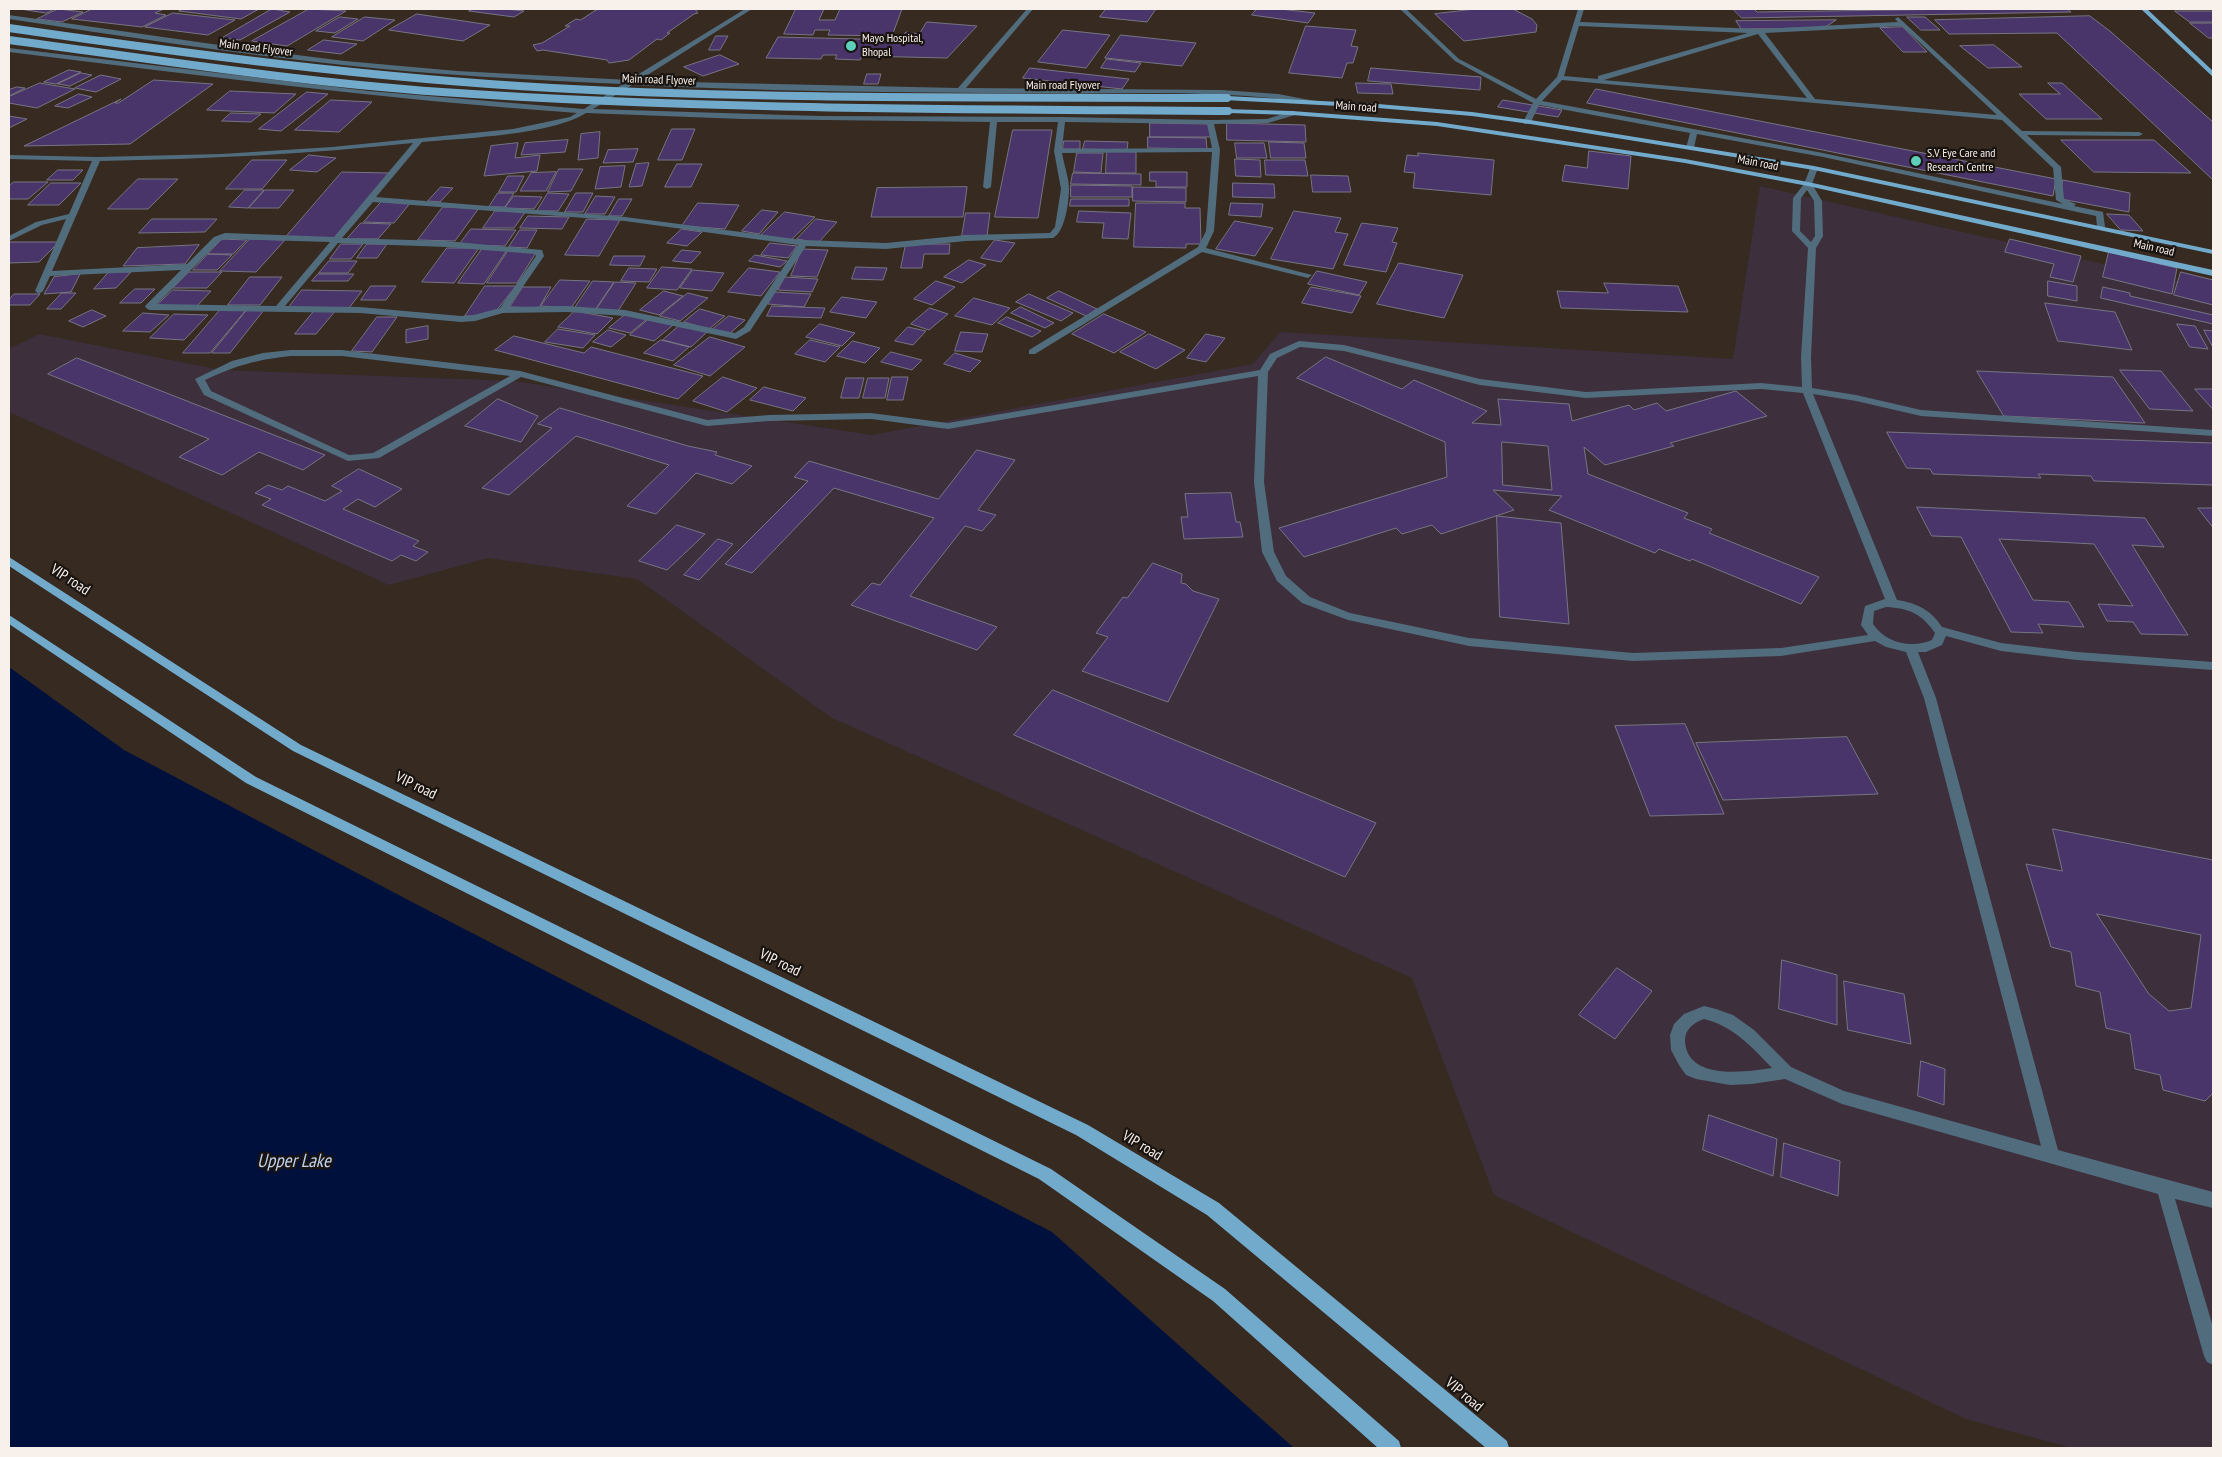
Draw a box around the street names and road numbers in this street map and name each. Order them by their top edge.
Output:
street label: Main road Flyover [218,36,294,60]
street label: Main road Flyover [622,72,696,88]
street label: Main road Flyover [1026,79,1100,93]
street label: Main road [1335,98,1377,116]
street label: Main road [1736,152,1780,174]
street label: Main road [2132,236,2176,260]
street label: VIP road [47,561,93,599]
street label: VIP road [393,768,439,804]
street label: VIP road [757,945,803,981]
street label: VIP road [1119,1127,1165,1165]
street label: VIP road [1442,1374,1486,1416]

